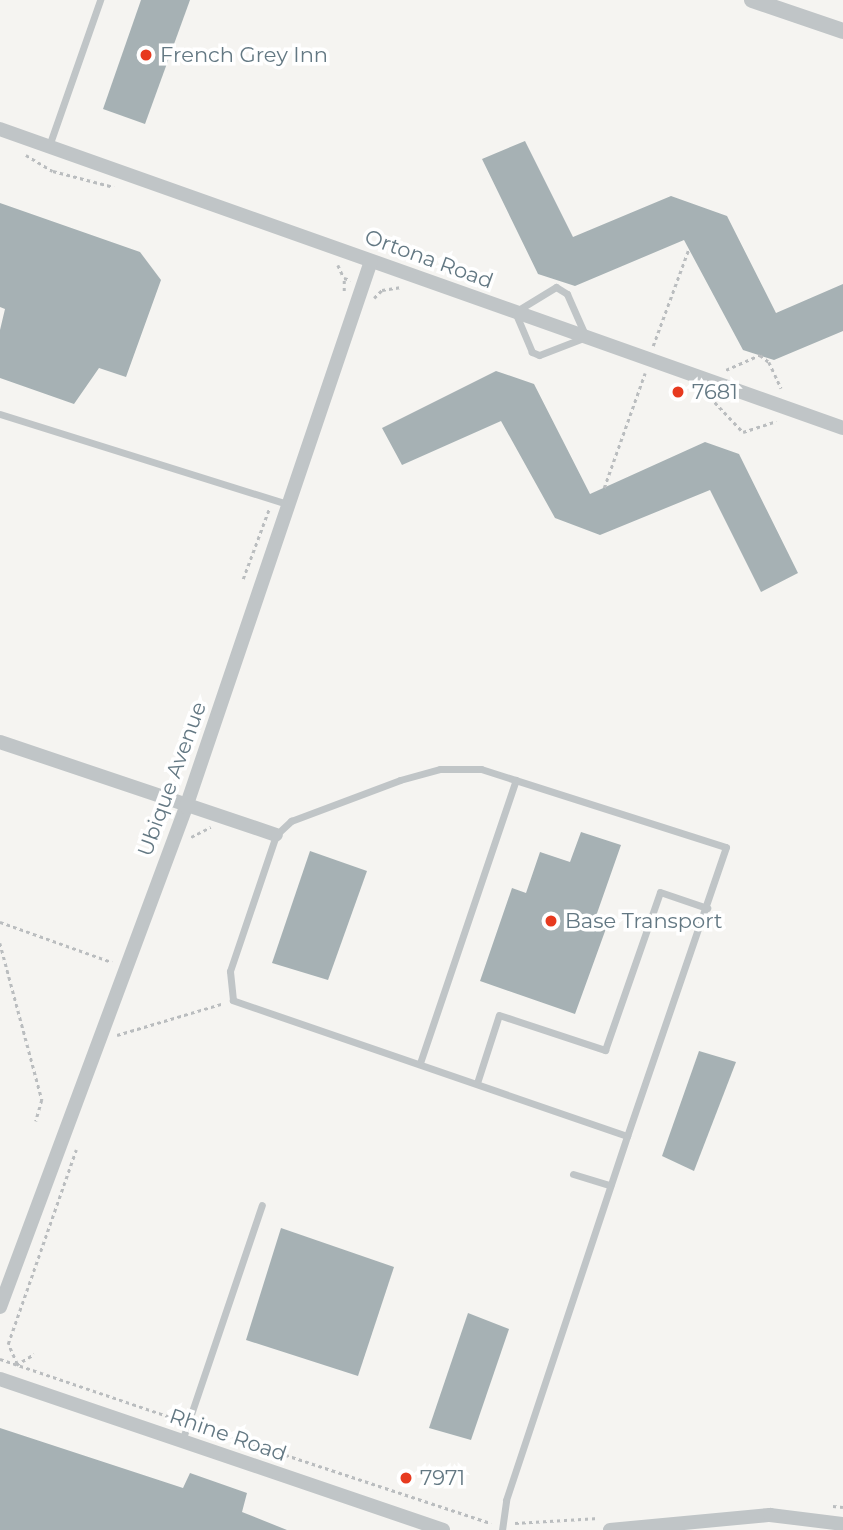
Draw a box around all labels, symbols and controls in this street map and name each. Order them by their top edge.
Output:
place label: French Grey Inn [160,42,328,68]
marker: French Grey Inn [138,47,154,63]
street label: Ortona Road [361,224,497,294]
place label: 7681 [692,379,738,405]
marker: 7681 [670,384,686,400]
street label: Ubique Avenue [132,698,212,860]
place label: Base Transport [565,908,722,934]
marker: Base Transport [543,913,559,929]
street label: Rhine Road [166,1403,290,1467]
place label: 7971 [420,1465,465,1491]
marker: 7971 [398,1470,414,1486]

